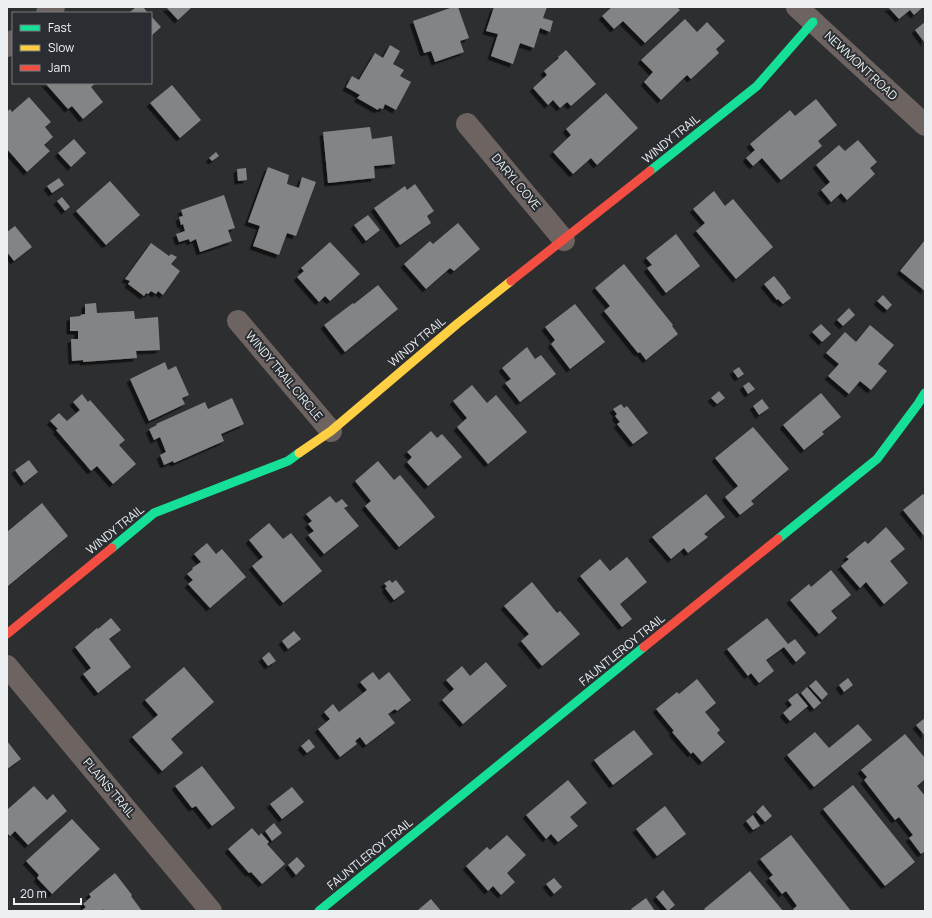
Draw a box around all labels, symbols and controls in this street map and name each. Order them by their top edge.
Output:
legend [12,12,152,84]
text: Fast [48,19,72,36]
street label: NEWMONT ROAD [821,27,902,104]
text: Slow [48,39,74,56]
text: Jam [48,59,70,76]
street label: WINDY TRAIL [638,110,703,167]
street label: DARYL COVE [488,150,545,213]
street label: WINDY TRAIL [384,313,449,371]
street label: WINDY TRAIL CIRCLE [242,327,327,424]
street label: WINDY TRAIL [82,501,147,558]
street label: FAUNTLEROY TRAIL [575,610,668,690]
street label: PLAINS TRAIL [79,754,139,821]
street label: FAUNTLEROY TRAIL [323,814,416,894]
scale bar [14,880,81,906]
text: 20 m [20,885,47,902]

